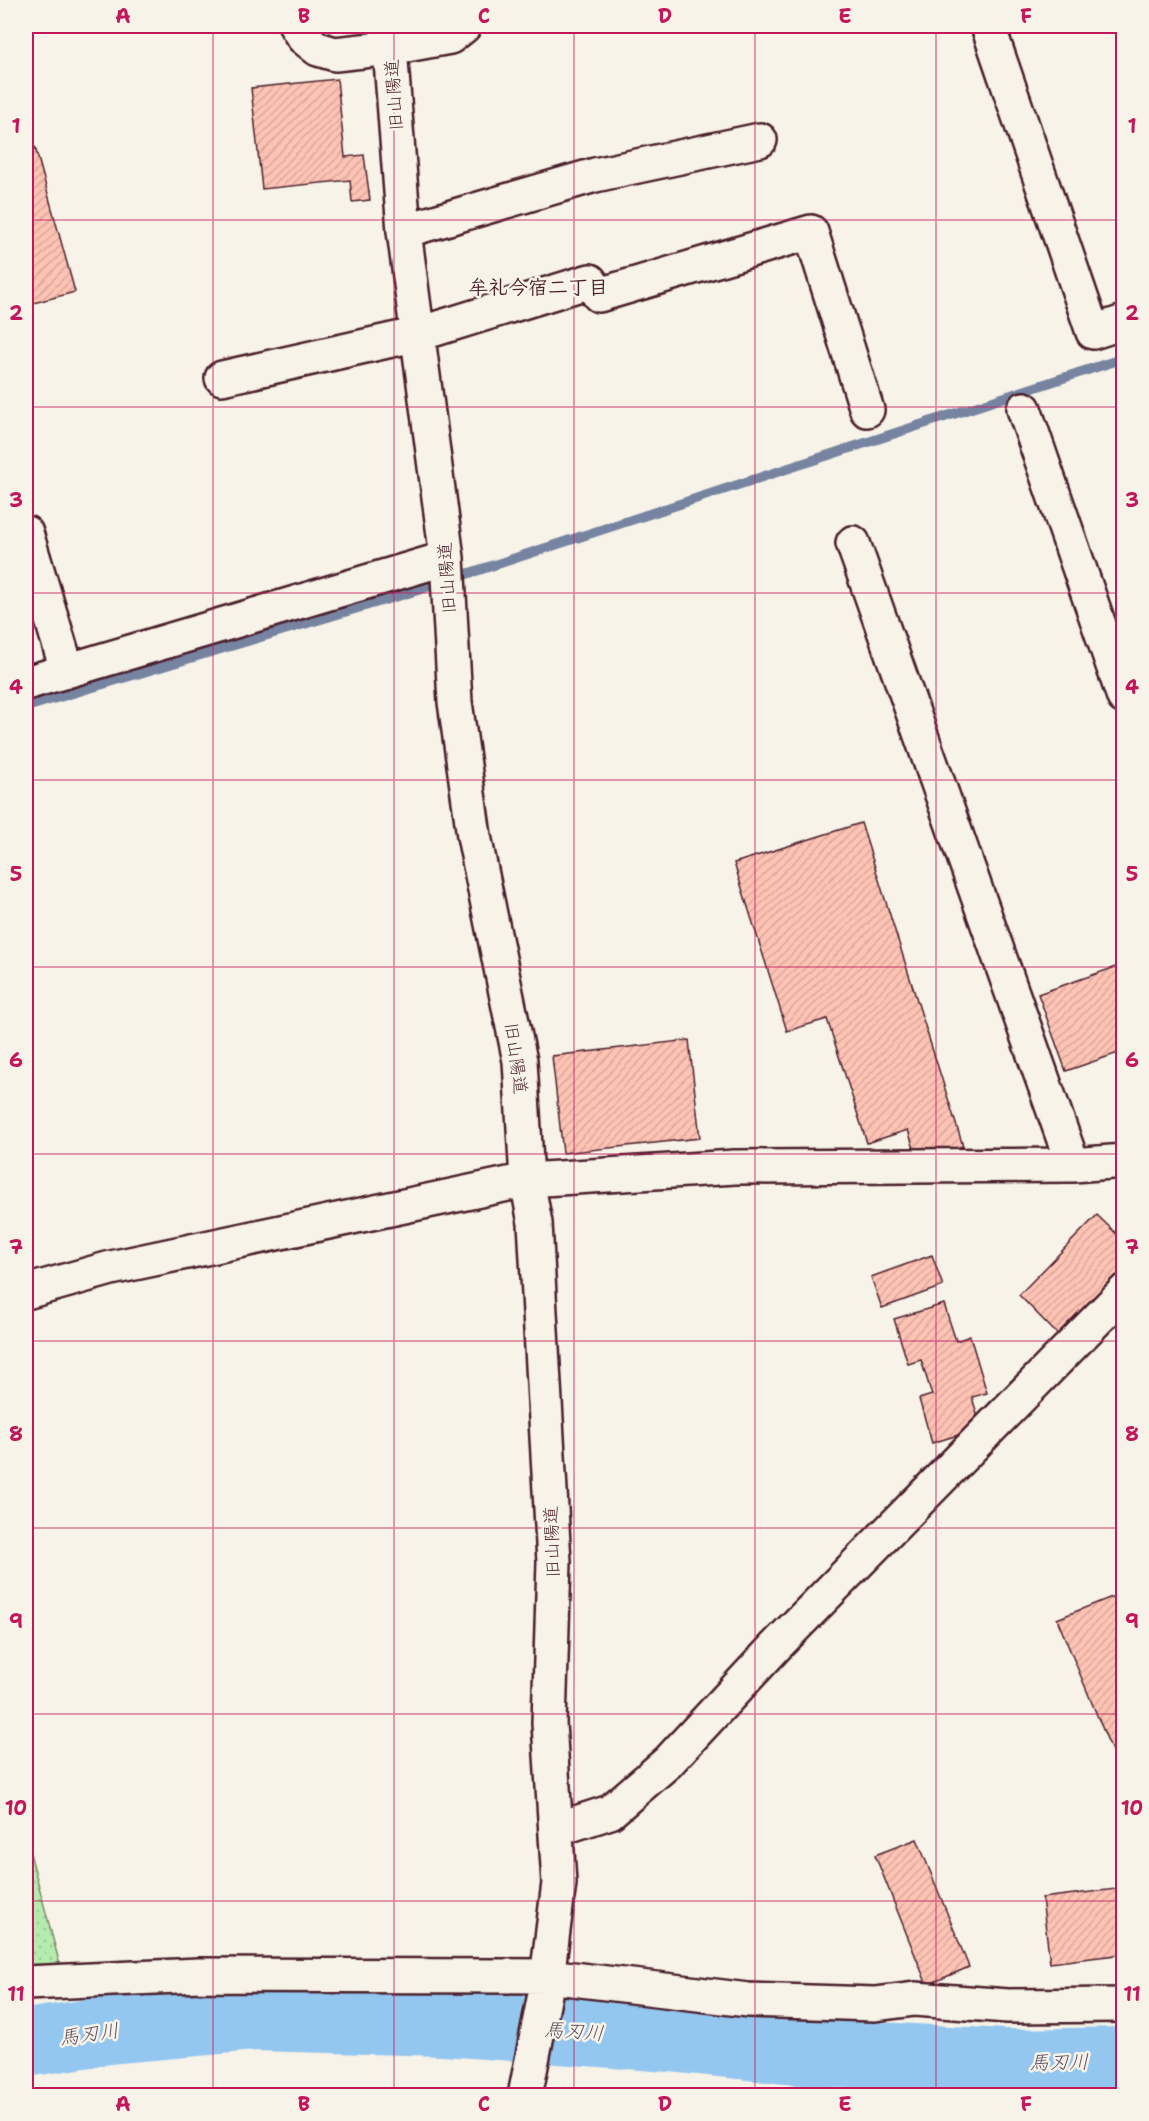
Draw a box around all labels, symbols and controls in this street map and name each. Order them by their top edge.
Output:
text: A [115,3,131,29]
text: B [298,3,310,29]
text: C [478,3,490,29]
text: D [658,3,672,29]
text: E [838,3,852,29]
text: F [1020,3,1032,29]
street label: 旧山陽道 [380,58,408,132]
text: 1 [11,113,21,139]
text: 1 [1127,113,1137,139]
district label: 牟礼今宿二丁目 [468,274,608,300]
text: 2 [9,300,23,326]
text: 2 [1125,300,1139,326]
text: 3 [9,487,23,513]
text: 3 [1125,487,1139,513]
street label: 旧山陽道 [433,541,461,615]
text: 4 [9,674,23,700]
text: 4 [1125,674,1139,700]
text: 5 [10,861,22,887]
text: 5 [1126,861,1138,887]
street label: 旧山陽道 [499,1021,533,1095]
text: 6 [9,1047,23,1073]
text: 6 [1125,1047,1139,1073]
text: 7 [9,1234,23,1260]
text: 7 [1125,1234,1139,1260]
text: 8 [9,1421,23,1447]
text: 8 [1125,1421,1139,1447]
street label: 旧山陽道 [539,1506,565,1578]
text: 9 [9,1608,23,1634]
text: 9 [1125,1608,1139,1634]
text: 10 [5,1795,27,1821]
text: 10 [1121,1795,1143,1821]
text: 11 [7,1981,25,2007]
text: 11 [1123,1981,1141,2007]
water label: 馬刃川 [543,2016,605,2046]
water label: 馬刃川 [57,2017,121,2051]
water label: 馬刃川 [1029,2048,1089,2076]
text: A [115,2091,131,2117]
text: B [298,2091,310,2117]
text: C [478,2091,490,2117]
text: D [658,2091,672,2117]
text: E [838,2091,852,2117]
text: F [1020,2091,1032,2117]

